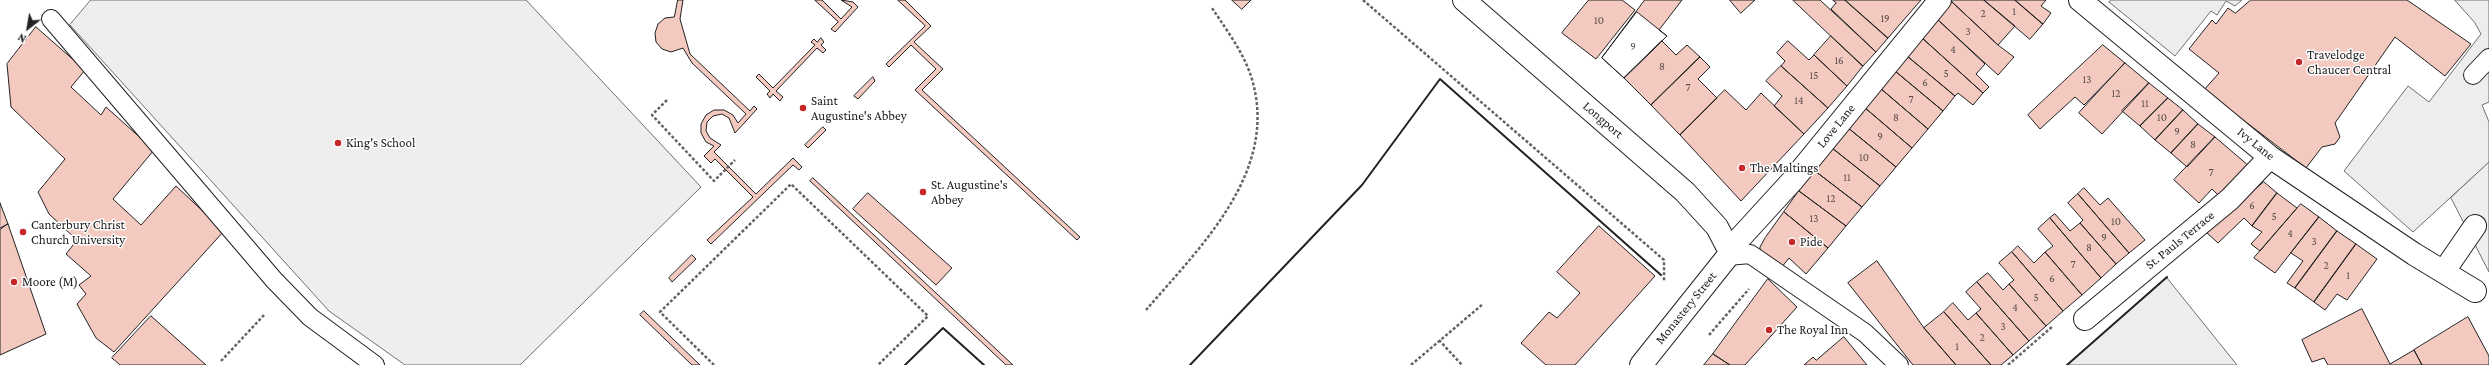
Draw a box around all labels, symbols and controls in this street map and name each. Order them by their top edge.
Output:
house number: 1 [2012,5,2016,19]
house number: 2 [1980,7,1986,21]
north arrow [8,8,48,48]
house number: 19 [1880,12,1890,26]
house number: 10 [1594,14,1604,28]
house number: 3 [1965,25,1971,39]
text: N [16,31,28,45]
house number: 9 [1630,40,1636,54]
house number: 4 [1950,43,1956,57]
place label: Travelodge Chaucer Central [2307,47,2391,78]
house number: 16 [1834,54,1844,68]
marker: Travelodge Chaucer Central [2294,57,2304,67]
house number: 8 [1659,60,1665,74]
house number: 5 [1943,67,1949,81]
house number: 15 [1810,69,1818,83]
house number: 13 [2083,73,2091,87]
house number: 6 [1922,76,1928,90]
house number: 7 [1685,81,1691,95]
house number: 12 [2112,87,2120,101]
place label: Saint Augustine's Abbey [811,93,907,124]
house number: 7 [1908,93,1914,107]
house number: 14 [1794,94,1804,108]
house number: 11 [2141,97,2149,111]
street label: Longport [1580,98,1626,142]
street label: Love Lane [1814,101,1858,151]
marker: Saint Augustine's Abbey [798,103,808,113]
house number: 8 [1893,111,1899,125]
house number: 10 [2157,111,2167,125]
street label: Ivy Lane [2234,124,2278,164]
house number: 9 [2174,125,2180,139]
house number: 9 [1877,130,1883,144]
place label: King's School [346,135,415,151]
marker: King's School [333,138,343,148]
house number: 8 [2190,138,2196,152]
house number: 10 [1859,151,1869,165]
place label: The Maltings [1750,160,1818,176]
marker: The Maltings [1737,163,1747,173]
house number: 7 [2208,166,2214,180]
house number: 11 [1843,171,1851,185]
place label: St. Augustine's Abbey [931,177,1008,208]
marker: St. Augustine's Abbey [918,187,928,197]
house number: 12 [1827,192,1835,206]
house number: 6 [2249,199,2255,213]
street label: St. Pauls Terrace [2142,207,2218,273]
house number: 5 [2271,210,2277,224]
house number: 13 [1810,212,1818,226]
house number: 10 [2111,215,2121,229]
place label: Canterbury Christ Church University [31,217,125,248]
marker: Canterbury Christ Church University [18,227,28,237]
house number: 4 [2287,227,2293,241]
house number: 9 [2101,231,2107,245]
place label: Pide [1800,234,1822,250]
house number: 3 [2311,235,2317,249]
marker: Pide [1787,237,1797,247]
house number: 8 [2086,241,2092,255]
house number: 7 [2070,258,2076,272]
house number: 2 [2323,259,2329,273]
street label: Monastery Street [1652,269,1720,347]
house number: 1 [2346,269,2350,283]
house number: 6 [2049,272,2055,286]
place label: Moore (M) [22,274,78,290]
marker: Moore (M) [9,277,19,287]
house number: 5 [2033,291,2039,305]
house number: 4 [2012,301,2018,315]
house number: 3 [2000,320,2006,334]
place label: The Royal Inn [1777,322,1848,338]
marker: The Royal Inn [1764,325,1774,335]
house number: 2 [1979,331,1985,345]
house number: 1 [1955,340,1959,354]

